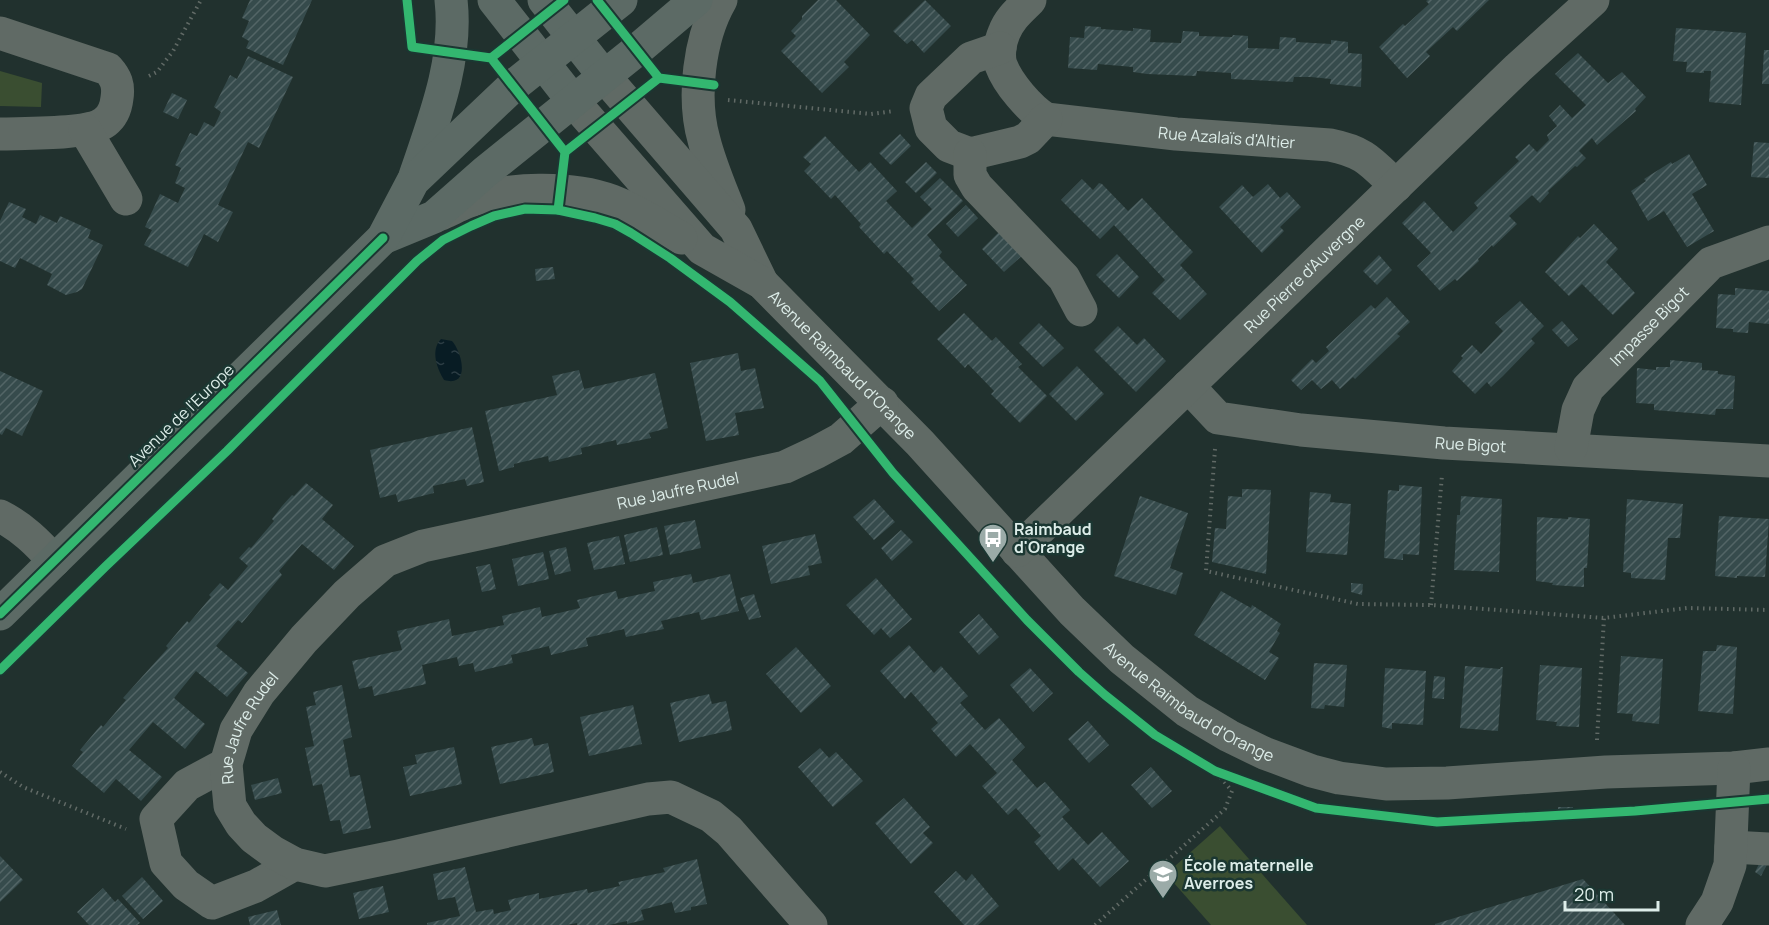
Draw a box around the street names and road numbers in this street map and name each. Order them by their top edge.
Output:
street label: Rue Azalaïs d'Altier [1157,121,1296,154]
street label: Rue Pierre d'Auvergne [1239,210,1370,338]
street label: Impasse Bigot [1605,281,1693,371]
street label: Avenue Raimbaud d'Orange [764,285,921,444]
street label: Avenue de l'Europe [123,359,239,471]
street label: Rue Bigot [1434,431,1507,457]
street label: Rue Jaufre Rudel [615,466,741,514]
street label: Avenue Raimbaud d'Orange [1099,636,1277,767]
street label: Rue Jaufre Rudel [215,667,283,785]

